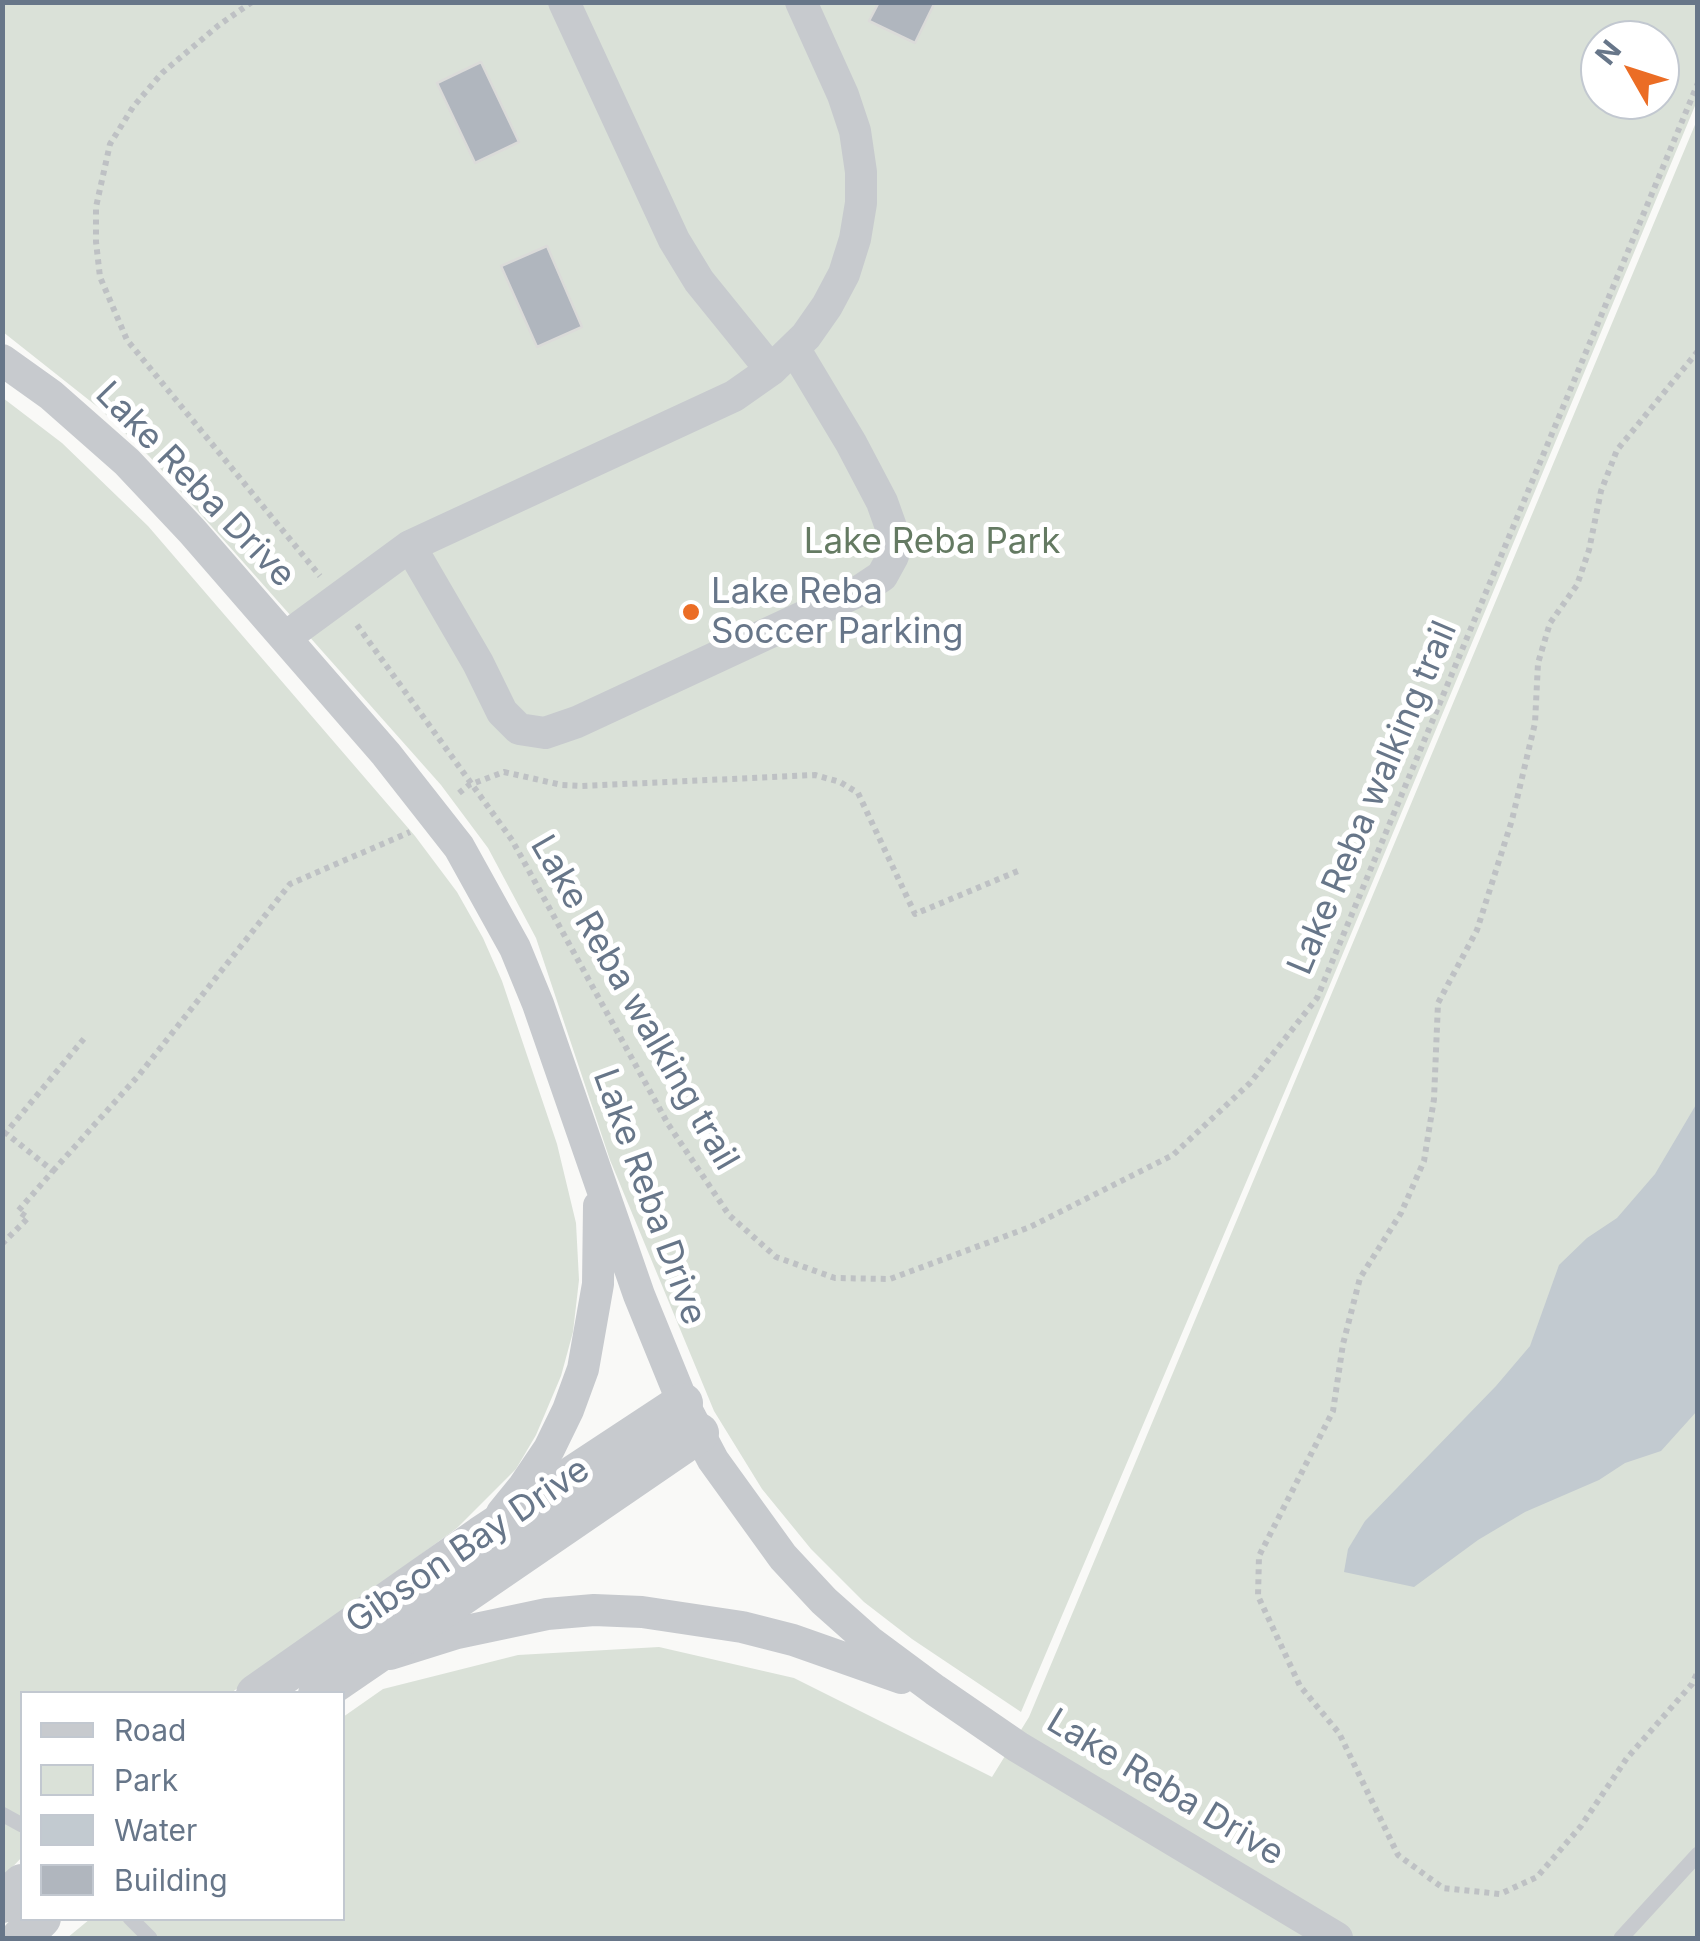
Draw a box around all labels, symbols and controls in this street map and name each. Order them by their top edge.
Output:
north arrow [1580,20,1680,120]
text: N [1588,33,1628,71]
street label: Lake Reba Drive [87,374,303,596]
park label: Lake Reba Park [804,521,1060,563]
place label: Lake Reba Soccer Parking [711,571,963,653]
marker: Lake Reba Soccer Parking [680,601,702,623]
street label: Lake Reba walking trail [1280,615,1466,981]
street label: Lake Reba walking trail [521,828,747,1178]
street label: Lake Reba Drive [583,1064,715,1330]
street label: Gibson Bay Drive [338,1449,598,1643]
legend [20,1691,345,1921]
street label: Lake Reba Drive [1039,1701,1291,1875]
text: Road [114,1712,186,1748]
text: Park [114,1762,178,1798]
text: Water [114,1812,197,1848]
text: Building [114,1862,228,1898]

